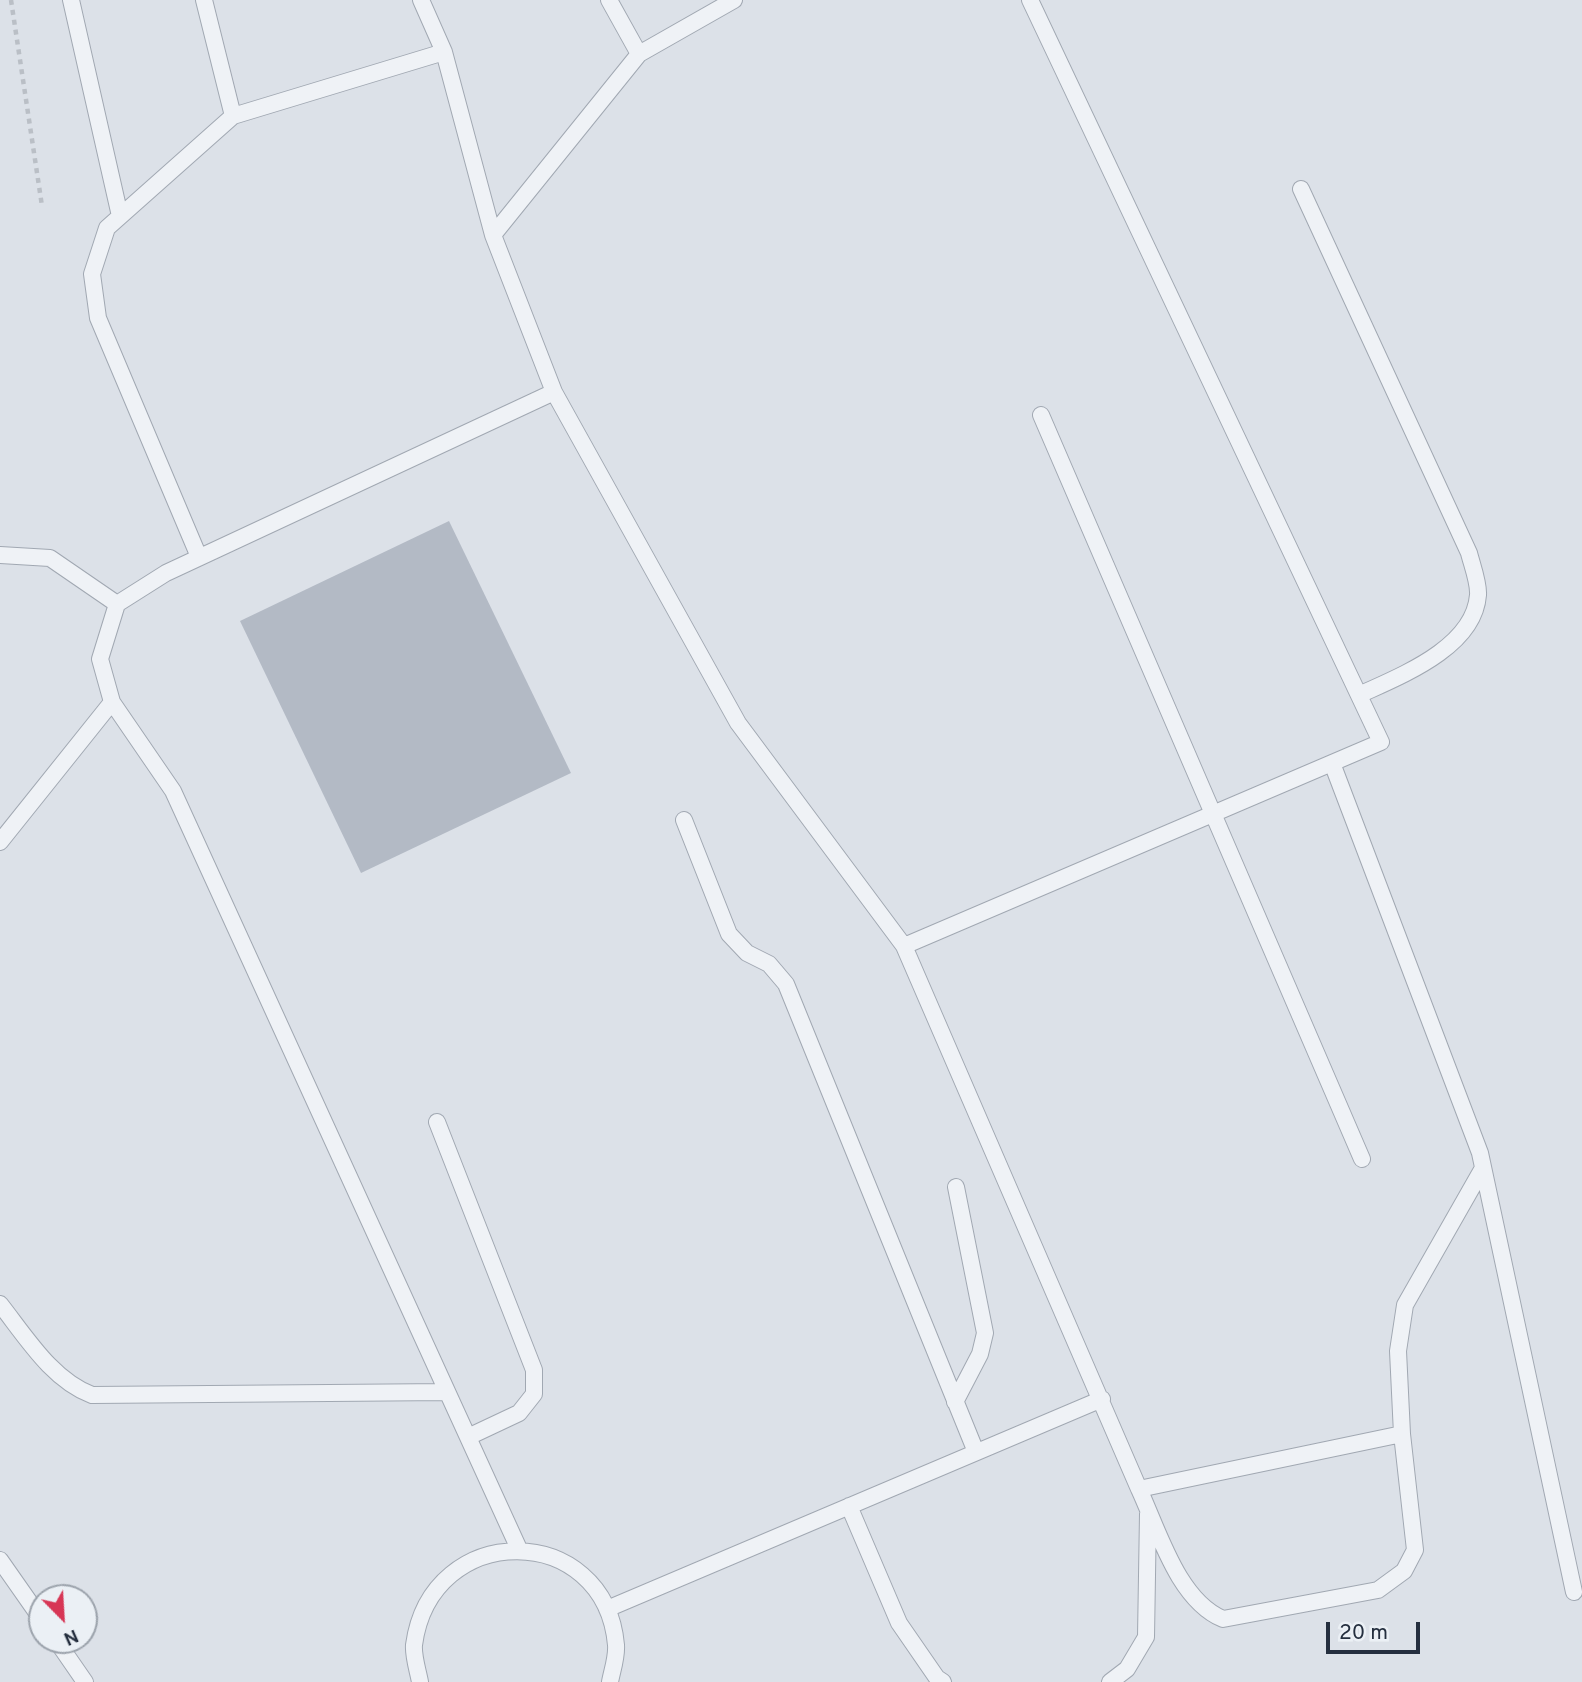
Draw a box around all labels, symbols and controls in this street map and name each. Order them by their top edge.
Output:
north arrow [28,1584,98,1654]
scale bar [1330,1608,1424,1652]
text: 20 m [1339,1620,1388,1647]
text: N [60,1623,82,1650]

